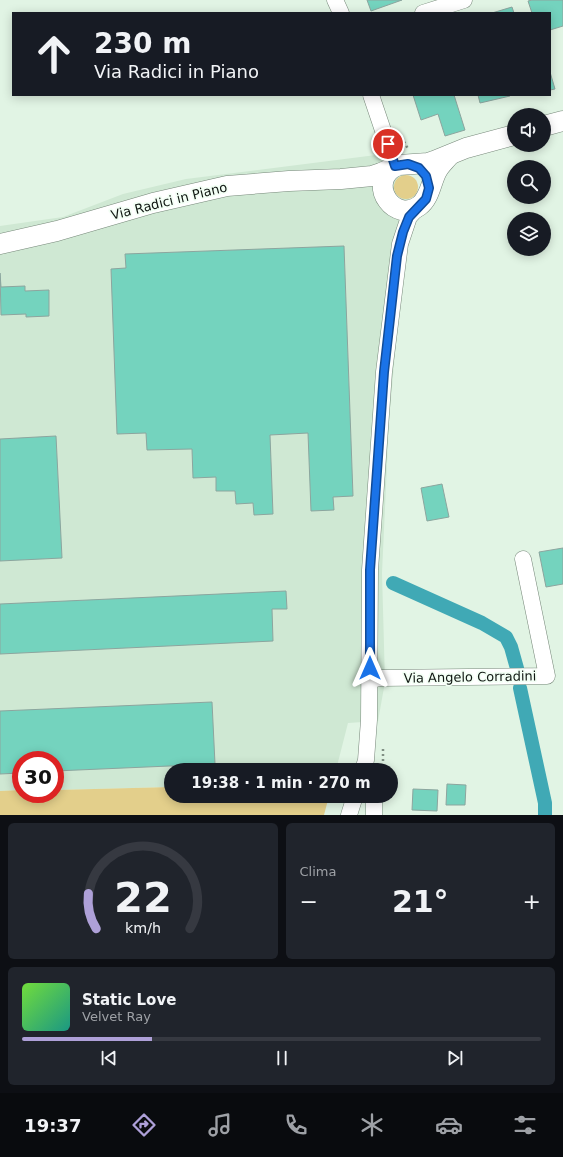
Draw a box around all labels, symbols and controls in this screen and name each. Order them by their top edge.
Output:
text: 230 m [94,27,191,60]
icon: ahead [28,28,80,80]
text: Via Radici in Piano [94,61,259,82]
map controls [507,108,551,256]
button: sound [507,108,551,152]
pin [371,127,405,161]
icon: arrive [377,133,399,155]
button: search [507,160,551,204]
street label: Via Radici in Piano [109,179,229,223]
button: layers [507,212,551,256]
position arrow [349,647,391,689]
street label: Via Angelo Corradini [404,668,536,686]
speed limit sign: 30 [12,751,64,803]
text: 19:38 · 1 min · 270 m [191,774,371,792]
text: Clima [300,864,336,879]
text: 22 [114,873,172,922]
text: 21° [392,884,449,919]
text: − [300,889,318,914]
text: + [523,889,541,914]
text: km/h [125,920,161,936]
text: Static Love [82,991,176,1009]
text: Velvet Ray [82,1009,151,1024]
icon: previous [98,1047,120,1069]
icon: pause [271,1047,293,1069]
icon: next [444,1047,466,1069]
icon: directions [130,1111,158,1139]
icon: music [206,1111,234,1139]
icon: phone [282,1111,310,1139]
icon: climate [358,1111,386,1139]
icon: car [435,1111,463,1139]
icon: filters [511,1111,539,1139]
text: 19:37 [24,1115,81,1136]

